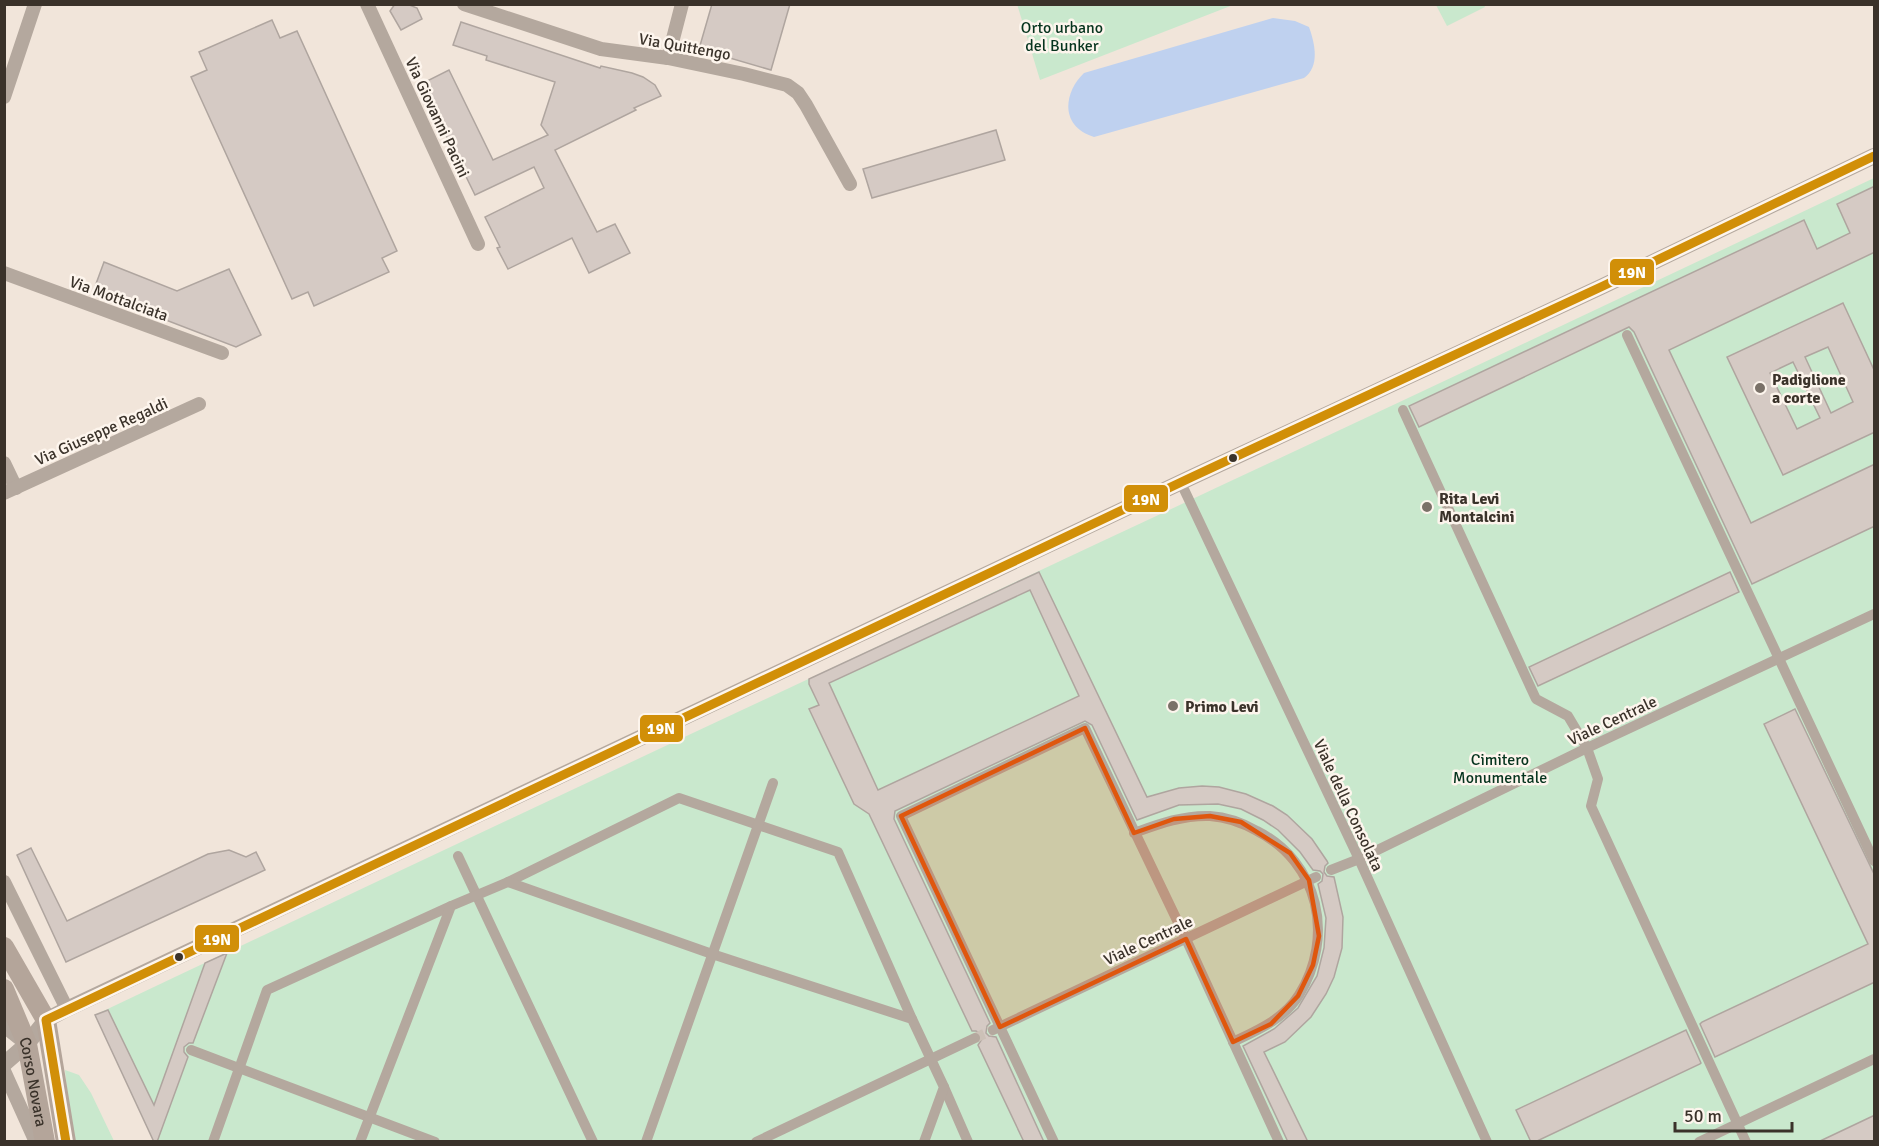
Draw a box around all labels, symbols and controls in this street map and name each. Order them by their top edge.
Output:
park label: Orto urbano del Bunker [1021,18,1103,56]
street label: Via Quittengo [637,29,732,65]
street label: Via Giovanni Pacini [400,54,474,181]
line badge: 19N [1609,258,1655,286]
text: 19N [1618,263,1646,283]
street label: Via Mottalciata [66,272,171,326]
place label: Padiglione a corte [1772,370,1846,408]
marker: Padiglione a corte [1753,381,1767,395]
street label: Via Giuseppe Regaldi [32,394,171,470]
unlabelled marker [1227,452,1239,464]
line badge: 19N [1123,484,1169,513]
place label: Rita Levi Montalcini [1439,489,1515,527]
text: 19N [1132,490,1160,510]
marker: Rita Levi Montalcini [1420,500,1434,514]
street label: Viale Centrale [1565,692,1660,750]
place label: Primo Levi [1185,697,1259,717]
marker: Primo Levi [1166,699,1180,713]
line badge: 19N [639,714,684,743]
text: 19N [647,719,675,739]
street label: Viale della Consolata [1309,736,1387,875]
park label: Cimitero Monumentale [1453,750,1547,788]
street label: Viale Centrale [1101,912,1196,970]
line badge: 19N [194,924,240,953]
text: 19N [203,930,231,950]
unlabelled marker [173,951,185,963]
street label: Corso Novara [14,1034,51,1128]
scale bar [1675,1095,1792,1133]
text: 50 m [1684,1105,1722,1127]

